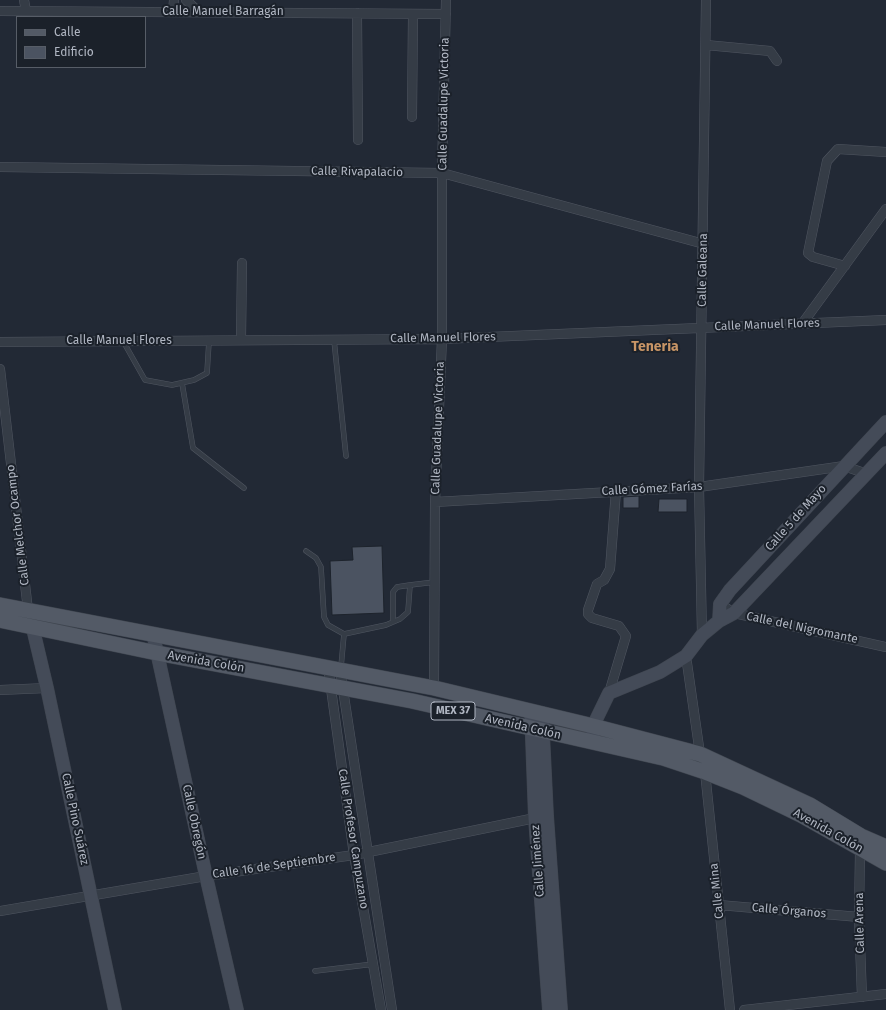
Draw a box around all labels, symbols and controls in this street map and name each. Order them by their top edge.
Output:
street label: Calle Manuel Barragán [162,5,284,19]
legend [16,16,146,68]
text: Calle [54,25,81,39]
street label: Calle Guadalupe Victoria [436,37,452,171]
text: Edificio [54,45,94,59]
street label: Calle Rivapalacio [311,164,403,180]
street label: Calle Galeana [695,233,711,307]
street label: Calle Manuel Flores [714,316,820,334]
street label: Calle Manuel Flores [390,330,496,346]
street label: Calle Manuel Flores [66,334,172,348]
district label: Teneria [631,339,679,355]
street label: Calle Guadalupe Victoria [428,361,448,495]
street label: Calle Melchor Ocampo [3,464,33,586]
street label: Calle Gómez Farías [601,479,703,499]
street label: Calle 5 de Mayo [762,482,830,554]
street label: Calle del Nigromante [745,609,859,647]
street label: Avenida Colón [167,648,245,676]
road number: MEX 37 [431,702,475,720]
street label: Avenida Colón [484,711,562,743]
street label: Calle Profesor Campuzano [335,768,371,910]
street label: Calle Pino Suárez [58,772,92,866]
street label: Calle Obregón [179,783,209,861]
street label: Avenida Colón [791,806,865,856]
street label: Calle Jiménez [528,824,548,898]
street label: Calle 16 de Septiembre [212,850,336,882]
street label: Calle Mina [707,862,727,920]
street label: Calle Arena [852,892,868,954]
street label: Calle Órganos [751,901,827,921]

